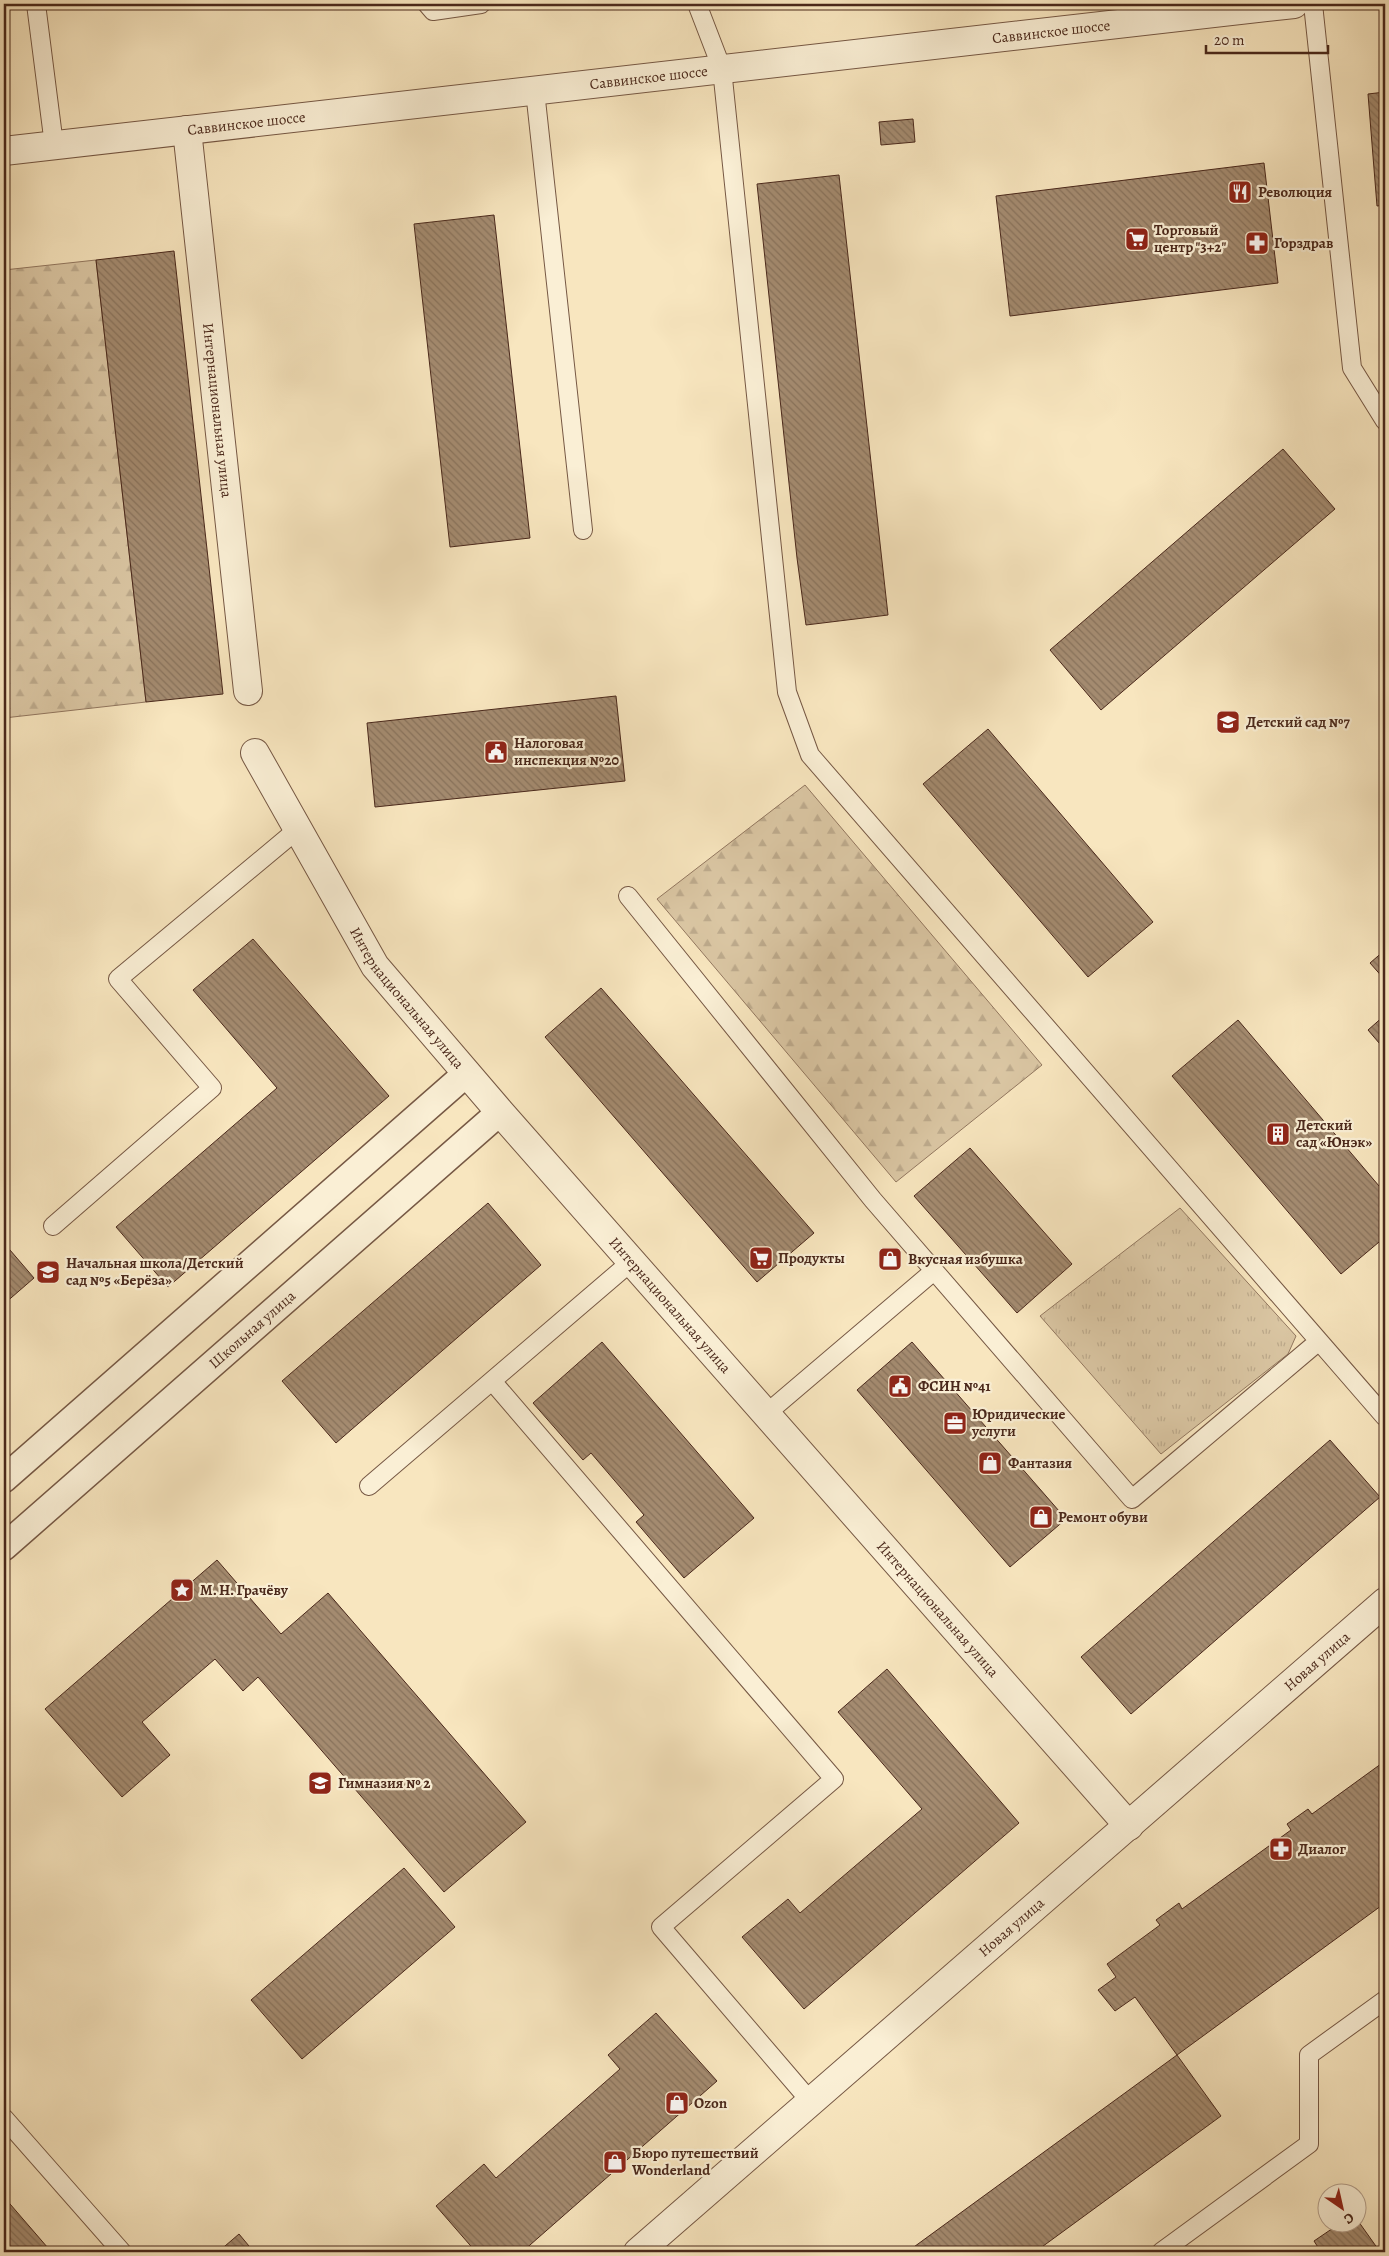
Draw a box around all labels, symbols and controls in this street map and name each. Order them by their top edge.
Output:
street label: Саввинское шоссе [991,15,1112,48]
scale bar [1206,22,1329,54]
text: 20 m [1214,30,1245,50]
street label: Саввинское шоссе [589,61,709,94]
street label: Саввинское шоссе [186,107,307,140]
restaurant icon: Революция [1227,179,1253,205]
place label: Революция [1258,182,1333,202]
place label: Торговый центр "3+2" [1154,220,1227,257]
supermarket icon: Торговый центр "3+2" [1124,226,1150,252]
pharmacy icon: Горздрав [1244,230,1270,256]
place label: Горздрав [1274,233,1333,253]
street label: Интернациональная улица [198,322,237,499]
school or university icon: Детский сад №7 [1215,709,1241,735]
place label: Детский сад №7 [1246,712,1350,732]
place label: Налоговая инспекция №20 [514,733,619,770]
public building icon: Налоговая инспекция №20 [483,739,509,765]
street label: Интернациональная улица [345,923,469,1073]
place label: Детский сад «Юнэк» [1296,1115,1372,1152]
building icon: Детский сад «Юнэк» [1265,1121,1291,1147]
street label: Интернациональная улица [605,1233,736,1378]
supermarket icon: Продукты [748,1245,774,1271]
shop icon: Вкусная избушка [877,1246,903,1272]
place label: Продукты [778,1248,845,1268]
place label: Вкусная избушка [908,1249,1024,1269]
place label: Начальная школа/Детский сад №5 «Берёза» [66,1253,244,1290]
school or university icon: Начальная школа/Детский сад №5 «Берёза» [35,1259,61,1285]
street label: Школьная улица [204,1286,300,1373]
public building icon: ФСИН №41 [887,1373,913,1399]
place label: ФСИН №41 [918,1376,991,1396]
place label: Юридические услуги [971,1404,1066,1441]
office icon: Юридические услуги [942,1410,968,1436]
shop icon: Фантазия [977,1450,1003,1476]
place label: Фантазия [1008,1453,1073,1473]
shop icon: Ремонт обуви [1028,1504,1054,1530]
place label: Ремонт обуви [1058,1507,1148,1527]
street label: Интернациональная улица [872,1536,1003,1682]
place icon: М. Н. Грачёву [169,1577,195,1603]
place label: М. Н. Грачёву [200,1580,289,1600]
street label: Новая улица [1280,1627,1354,1695]
school or university icon: Гимназия № 2 [307,1770,333,1796]
place label: Гимназия № 2 [338,1773,431,1793]
pharmacy icon: Диалог [1268,1836,1294,1862]
place label: Диалог [1298,1839,1347,1859]
street label: Новая улица [974,1893,1049,1961]
shop icon: Ozon [664,2090,690,2116]
place label: Ozon [694,2093,728,2113]
place label: Бюро путешествий Wonderland [631,2143,759,2180]
shop icon: Бюро путешествий Wonderland [602,2149,628,2175]
north arrow [1316,2184,1366,2234]
text: С [1340,2208,1358,2229]

